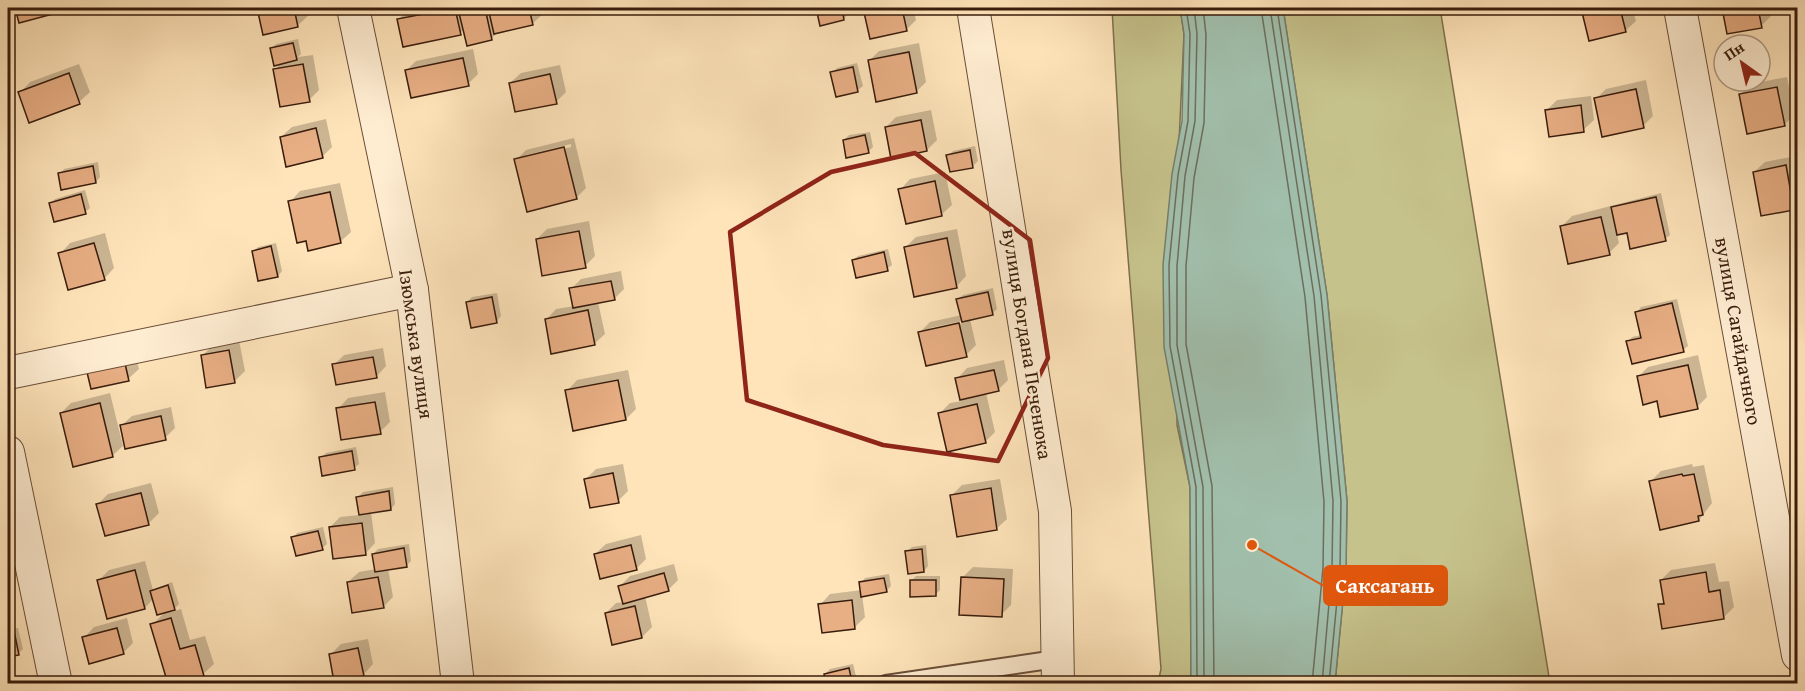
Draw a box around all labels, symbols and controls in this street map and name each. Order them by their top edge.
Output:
north arrow [1712,33,1772,93]
text: Пн [1718,35,1749,66]
street label: вулиця Богдана Печенюка [995,227,1061,462]
street label: вулиця Сагайдачного [1708,235,1770,427]
street label: Ізюмська вулиця [392,267,442,421]
callout: Саксагань [1324,566,1447,605]
text: Саксагань [1336,570,1435,601]

